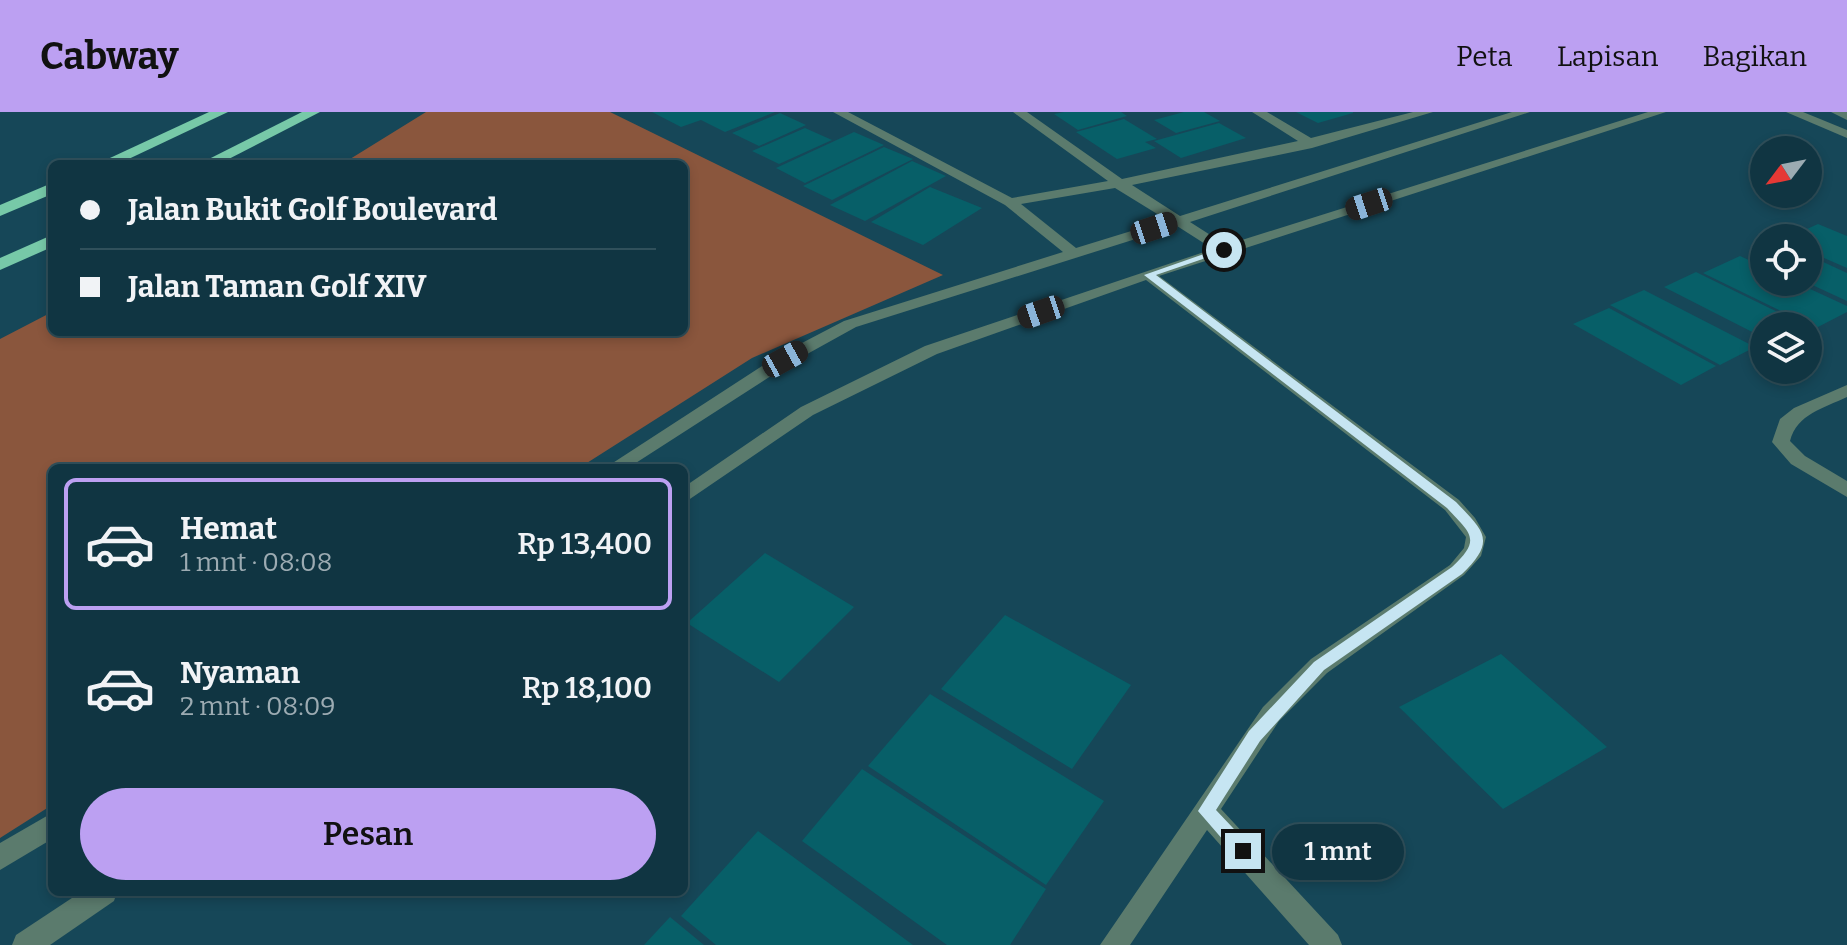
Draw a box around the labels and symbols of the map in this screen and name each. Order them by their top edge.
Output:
north arrow [1750,136,1822,208]
car [1342,185,1396,223]
car [1127,209,1181,247]
route start [1206,232,1242,268]
car [1014,293,1068,331]
car [758,337,812,381]
callout: 1 mnt [1271,823,1403,879]
route end [1225,833,1261,869]

